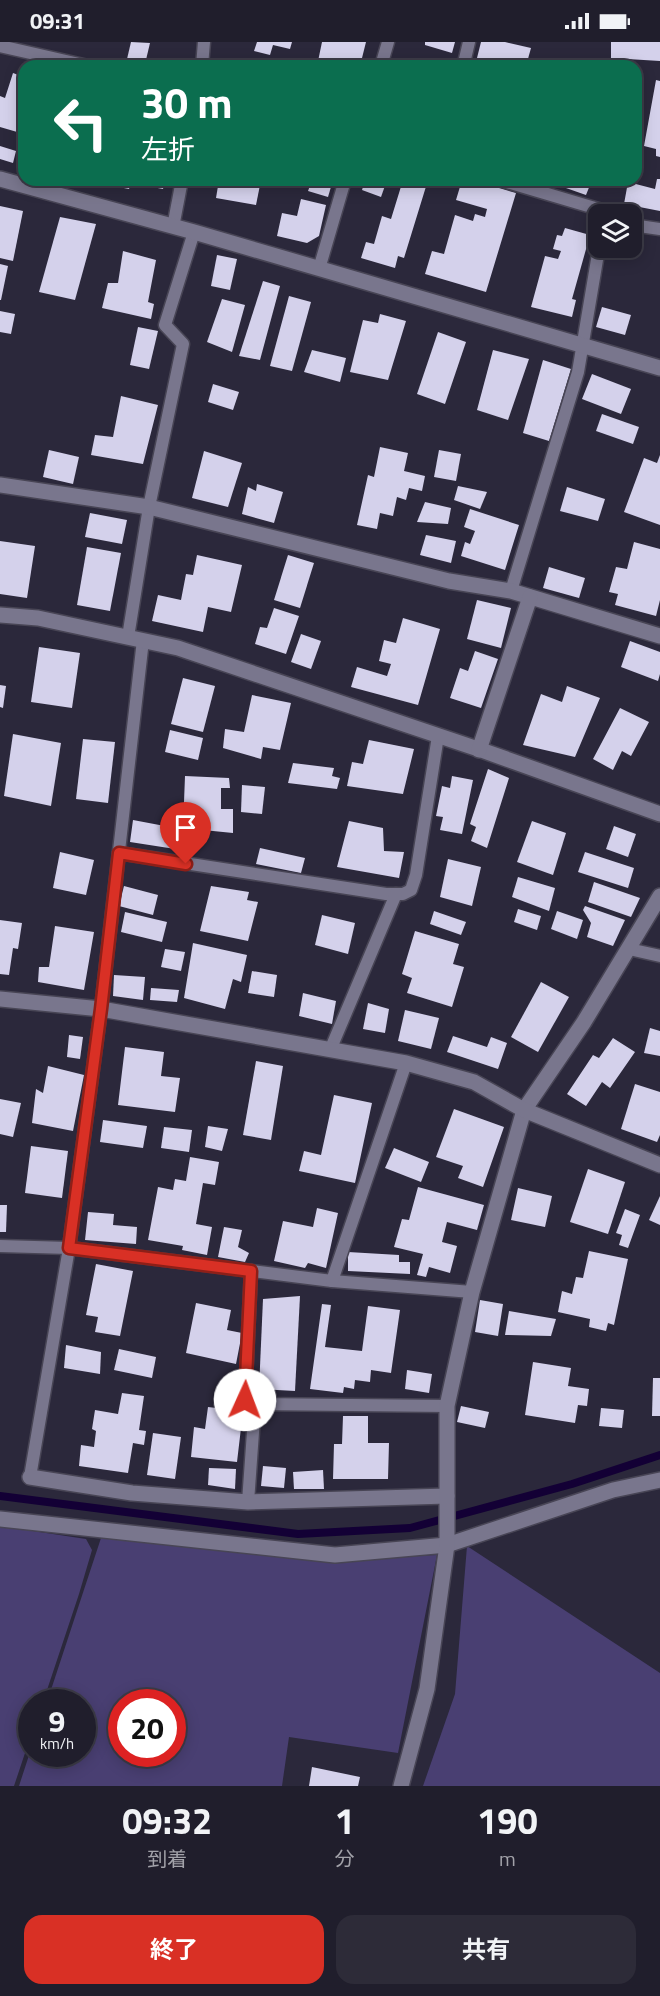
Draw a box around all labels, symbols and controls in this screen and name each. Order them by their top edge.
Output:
text: 09:31 [30,4,85,38]
text: 30 m [141,70,233,134]
icon: left [42,84,120,162]
text: 左折 [141,128,195,169]
map controls [588,204,642,258]
button: layers [588,204,642,258]
pin [160,802,211,864]
icon: arrive [169,811,202,844]
position arrow [213,1368,277,1432]
speed limit sign: 20 [108,1689,186,1767]
text: 9 [49,1698,65,1744]
text: km/h [40,1732,74,1755]
text: 09:32 [122,1793,212,1848]
text: 1 [335,1793,355,1848]
text: 190 [477,1793,538,1848]
text: 到着 [147,1843,187,1874]
text: 分 [335,1843,355,1874]
text: m [499,1843,516,1874]
button: 終了 [24,1915,324,1984]
button: 共有 [336,1915,636,1984]

